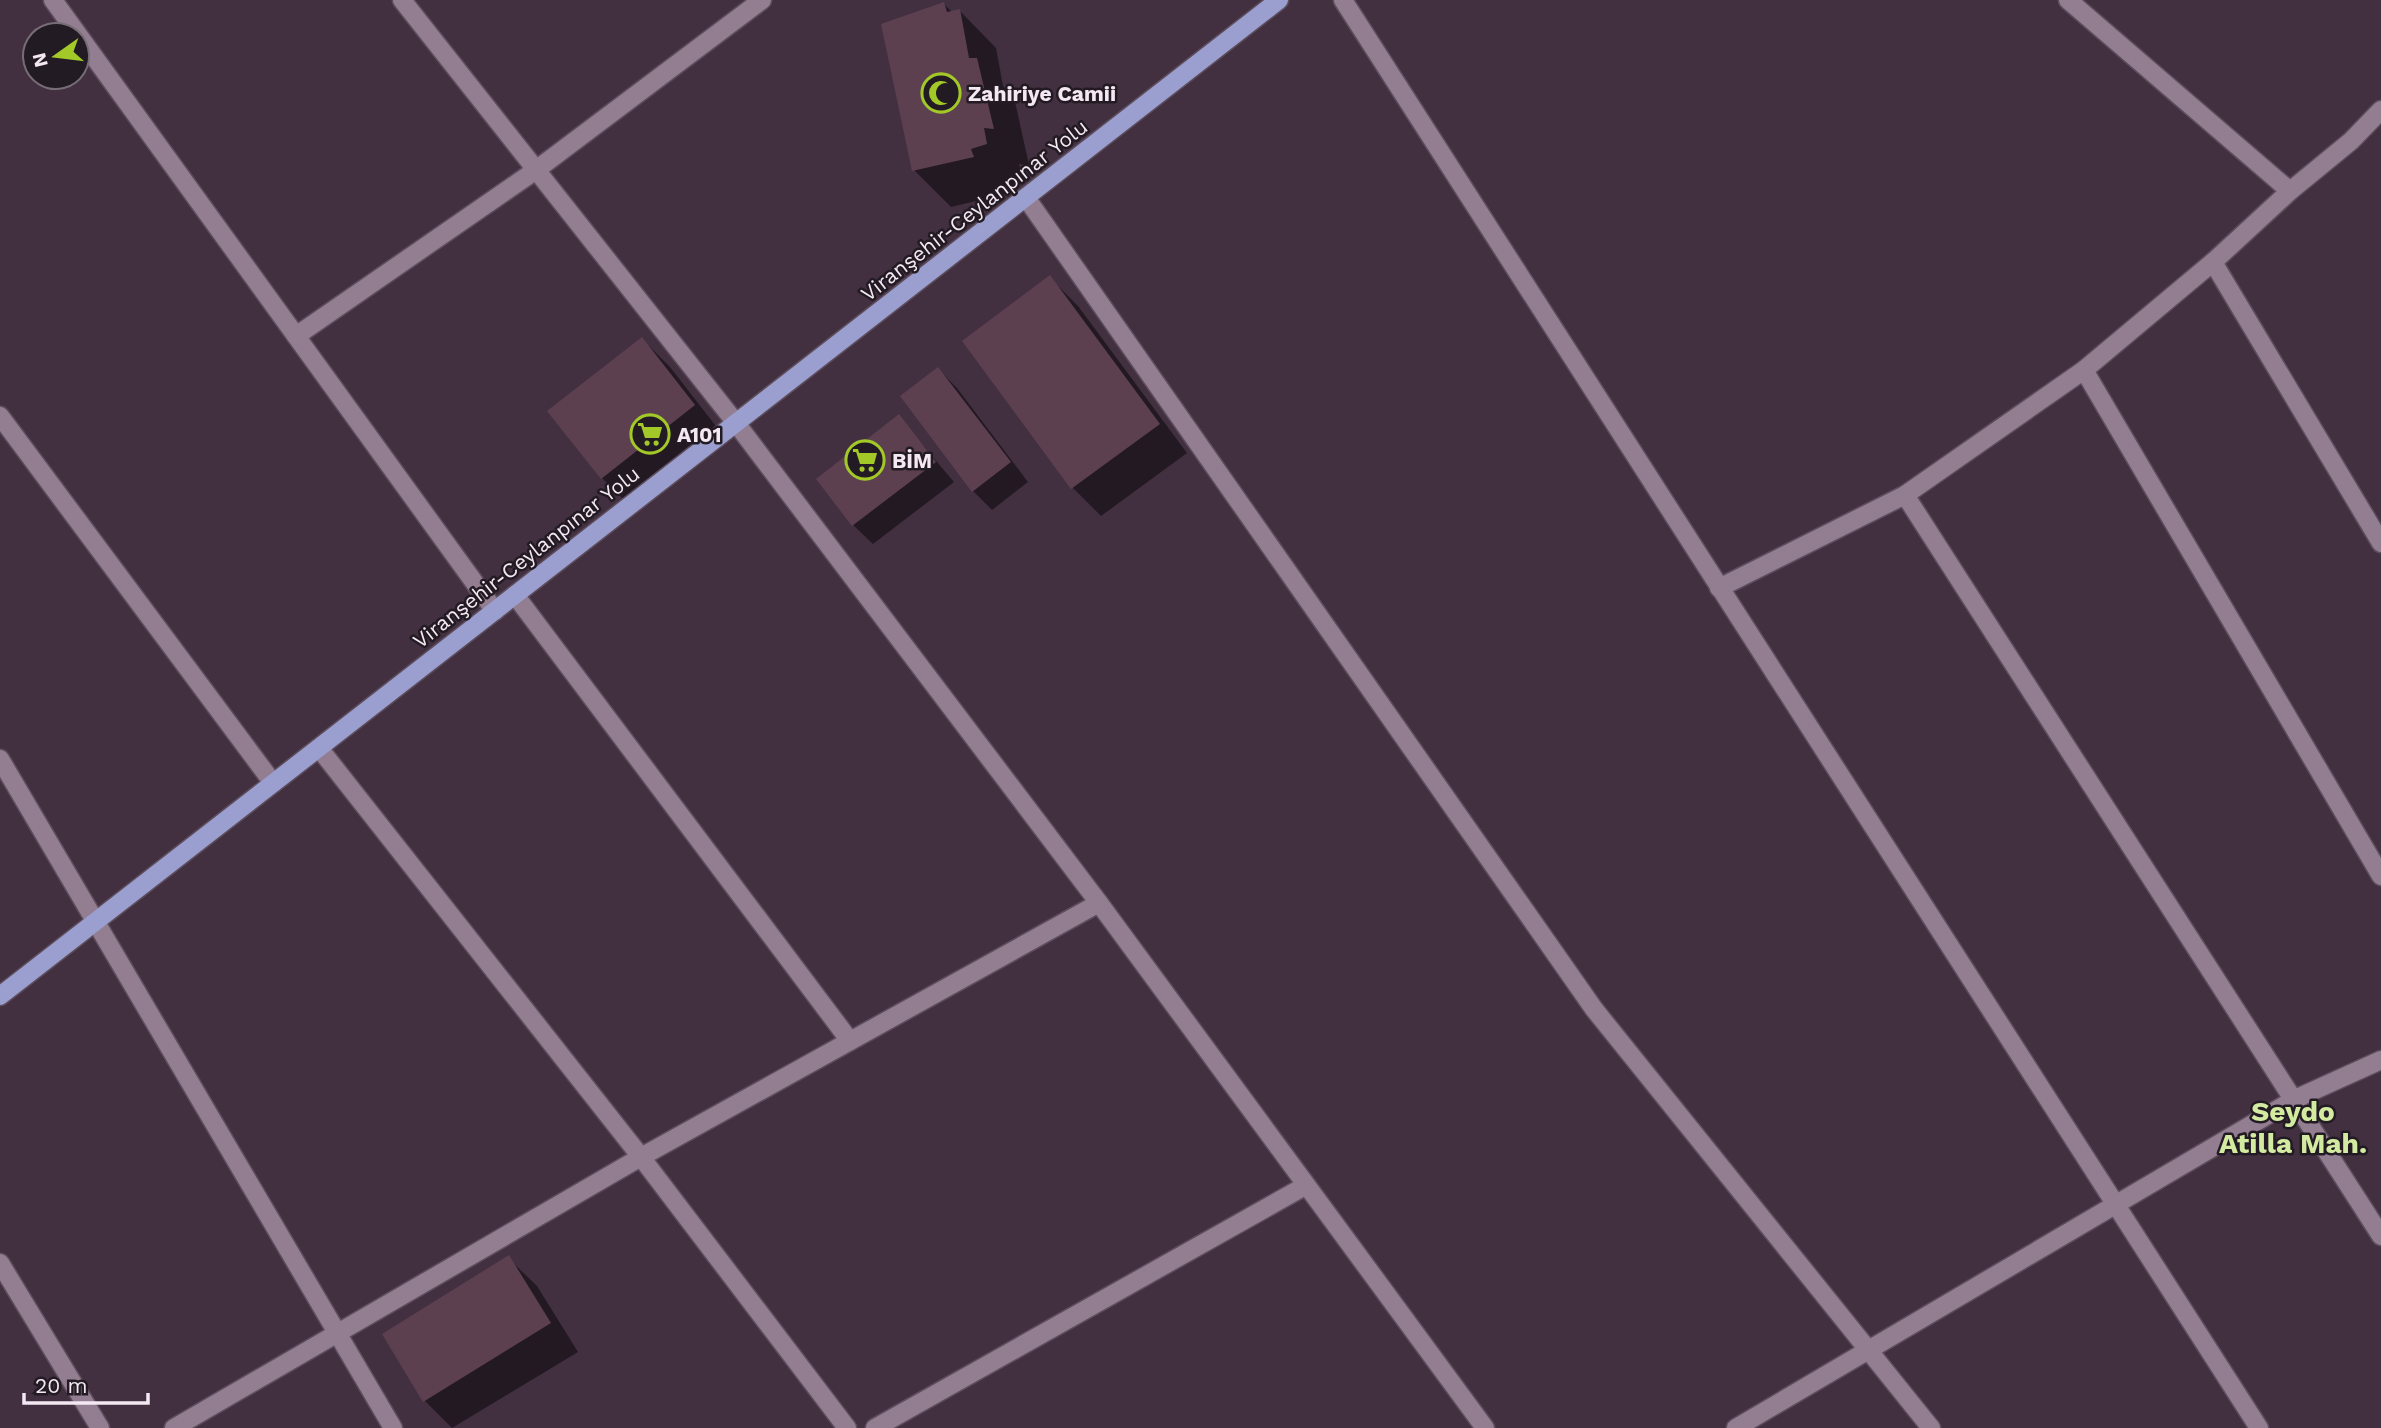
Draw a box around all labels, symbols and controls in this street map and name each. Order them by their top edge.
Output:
north arrow [21,21,91,91]
text: N [27,50,53,70]
mosque icon: Zahiriye Camii [920,72,962,114]
place label: Zahiriye Camii [968,81,1116,106]
street label: Viranşehir-Ceylanpınar Yolu [856,114,1092,306]
supermarket icon: A101 [629,413,671,455]
place label: A101 [677,422,722,447]
supermarket icon: BİM [844,439,886,481]
place label: BİM [892,448,932,473]
street label: Viranşehir-Ceylanpınar Yolu [408,461,644,653]
district label: Seydo Atilla Mah. [2219,1095,2367,1160]
scale bar [24,1362,149,1406]
text: 20 m [35,1373,87,1398]

